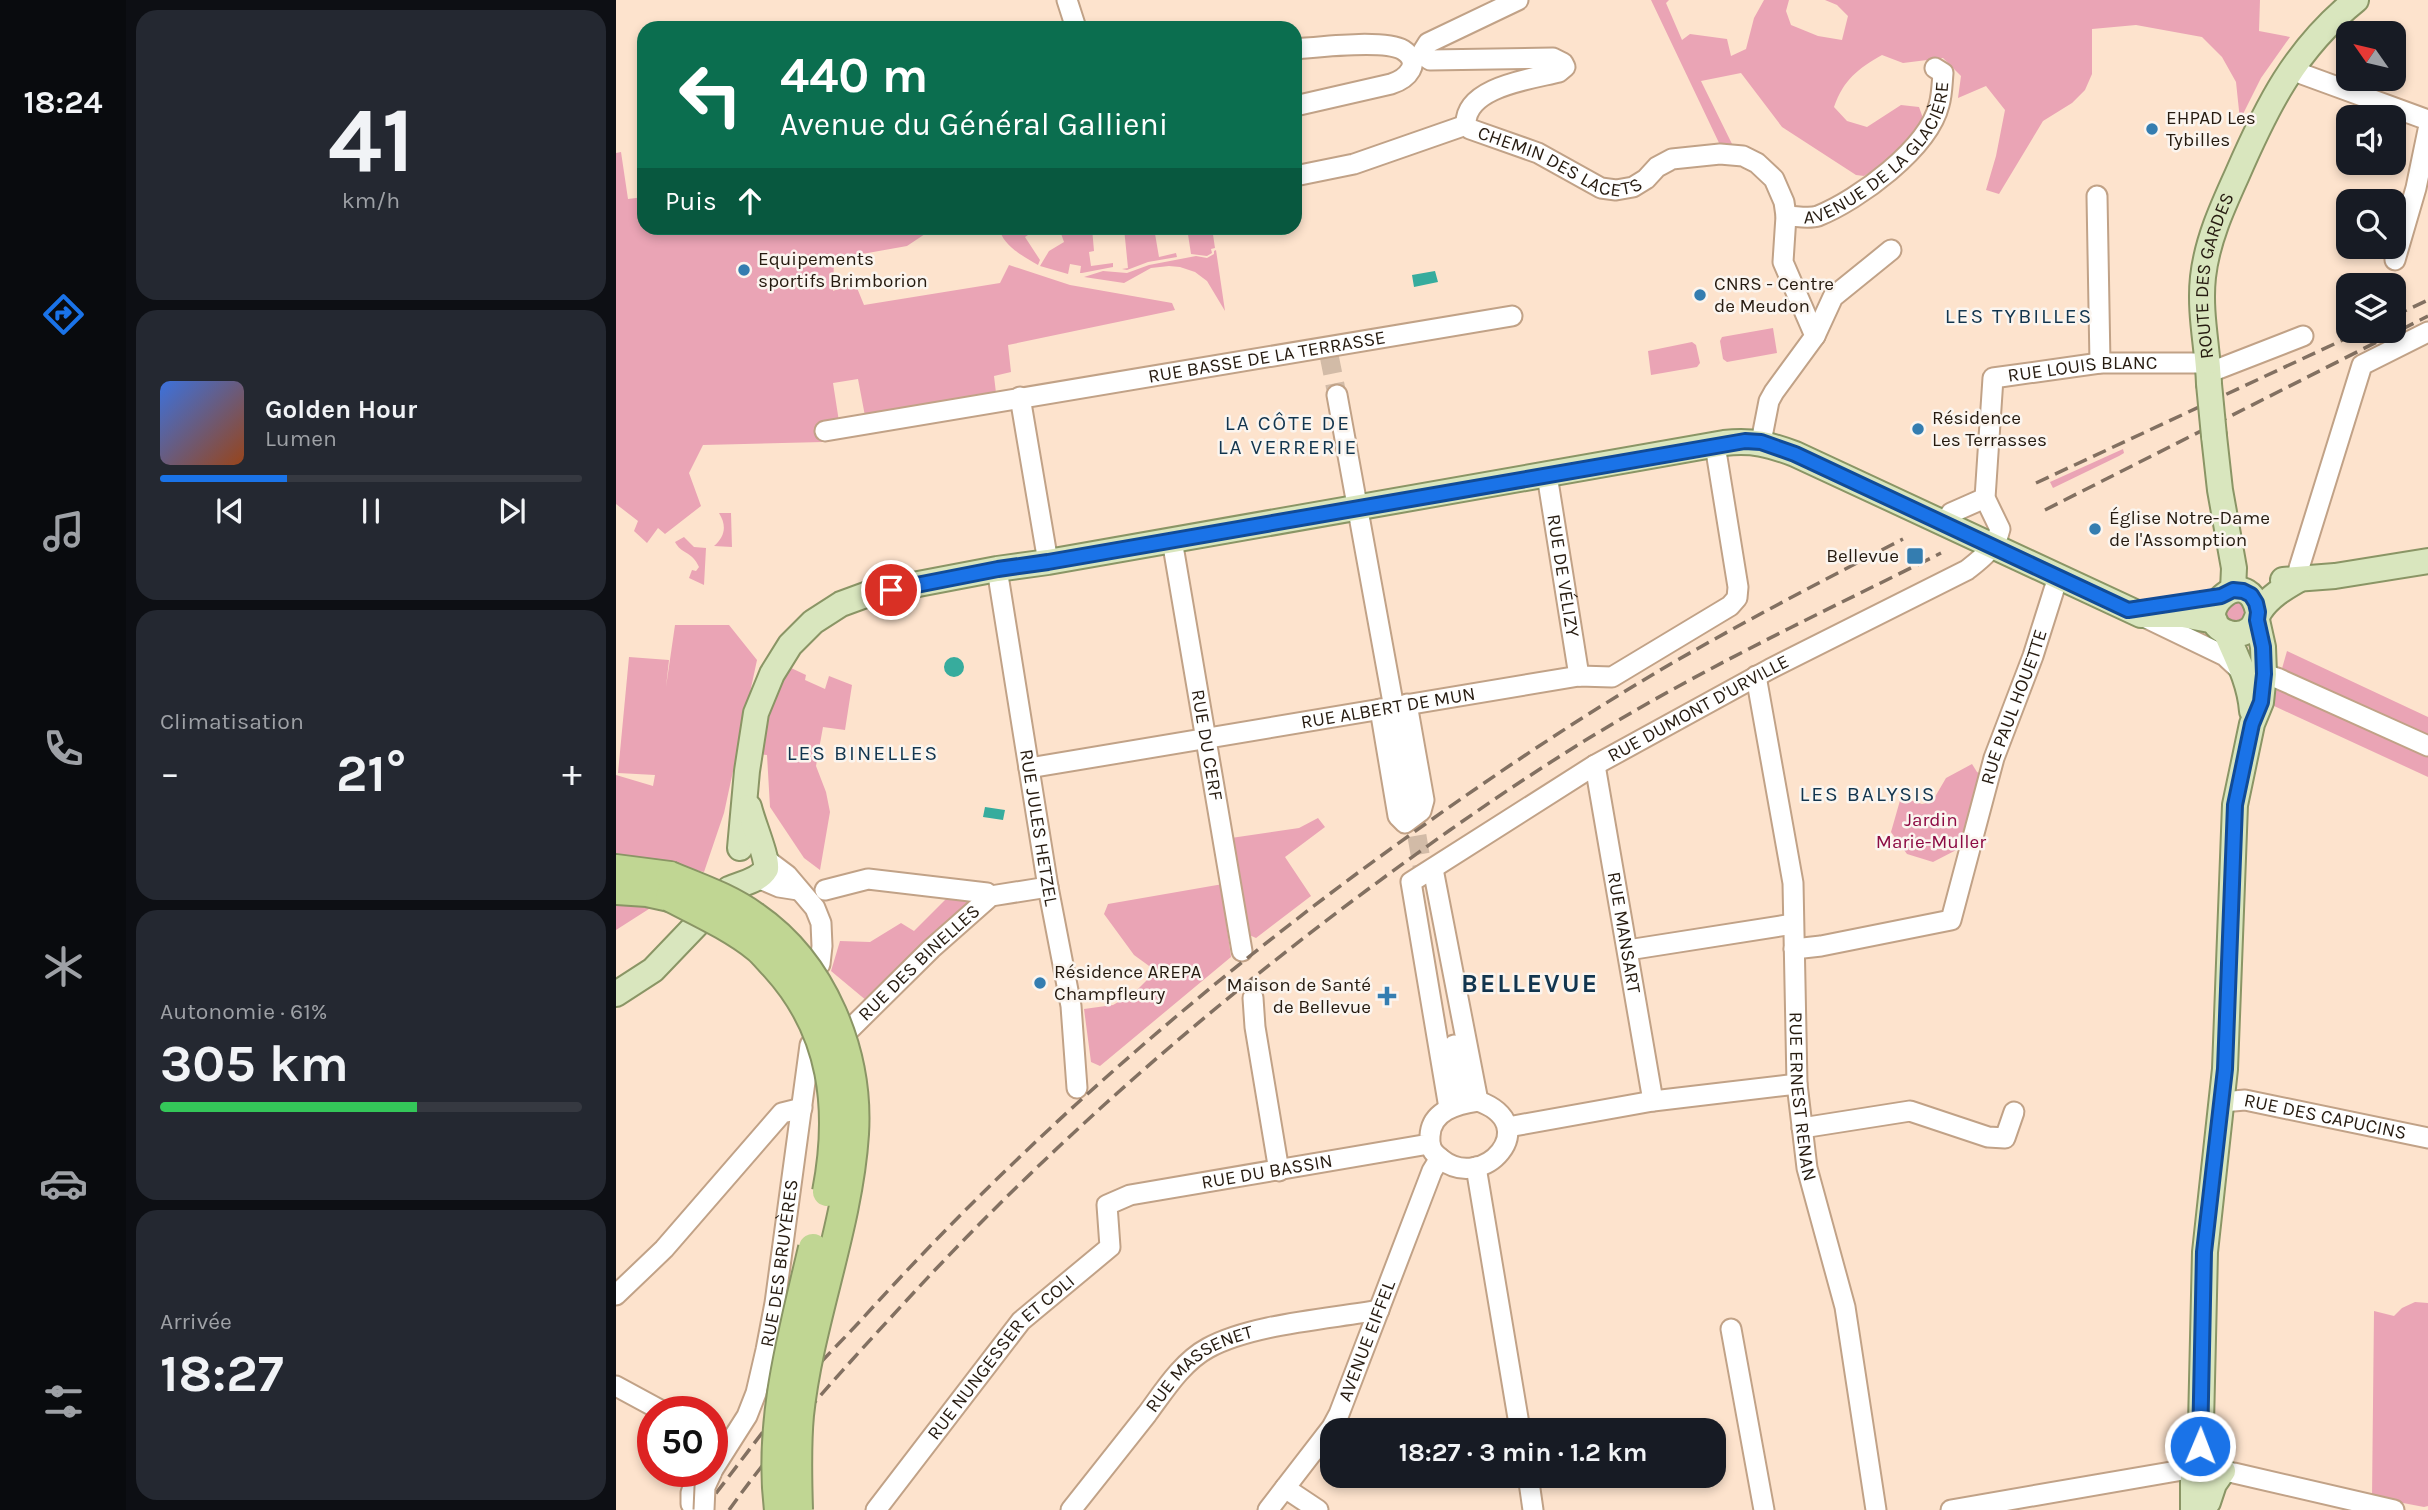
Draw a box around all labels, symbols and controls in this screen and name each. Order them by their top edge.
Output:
north arrow [2336,21,2406,91]
map controls [2336,21,2406,343]
text: 440 m [780,47,928,104]
icon: left [665,49,756,140]
street label: AVENUE DE LA GLACIÈRE [1804,81,1953,228]
text: 18:24 [23,84,103,121]
text: 41 [328,88,414,194]
button: sound [2336,105,2406,175]
text: Avenue du Général Gallieni [780,106,1168,143]
place label: EHPAD Les Tybilles [2166,107,2256,151]
marker: EHPAD Les Tybilles [2144,121,2160,137]
street label: CHEMIN DES LACETS [1475,122,1646,202]
icon: ahead [731,182,769,220]
text: Puis [665,186,717,217]
text: km/h [342,187,400,214]
street label: ROUTE DES GARDES [2191,189,2239,360]
button: search [2336,189,2406,259]
place label: Equipements sportifs Brimborion [758,248,928,292]
marker: Equipements sportifs Brimborion [736,262,752,278]
place label: CNRS - Centre de Meudon [1714,273,1834,317]
button: layers [2336,273,2406,343]
marker: CNRS - Centre de Meudon [1692,287,1708,303]
icon: directions [39,290,88,339]
district label: LES TYBILLES [1945,304,2093,328]
street label: RUE BASSE DE LA TERRASSE [1146,326,1387,388]
street label: RUE LOUIS BLANC [2006,352,2157,387]
text: Golden Hour [265,394,417,425]
place label: Résidence Les Terrasses [1932,407,2047,451]
district label: LA CÔTE DE LA VERRERIE [1218,411,1358,459]
marker: Résidence Les Terrasses [1910,421,1926,437]
text: Lumen [265,425,337,452]
icon: previous [211,492,249,530]
icon: pause [352,492,390,530]
icon: next [493,492,531,530]
place label: Église Notre-Dame de l'Assomption [2109,506,2270,551]
icon: music [39,507,88,556]
street label: RUE DE VÉLIZY [1542,513,1584,639]
marker: Église Notre-Dame de l'Assomption [2087,521,2103,537]
place label: Bellevue [1826,545,1899,567]
marker: Bellevue [1905,546,1925,566]
pin [861,560,921,620]
icon: arrive [872,571,910,609]
street label: RUE PAUL HOUETTE [1976,627,2052,787]
street label: RUE DUMONT D'URVILLE [1604,650,1793,767]
street label: RUE ALBERT DE MUN [1299,683,1477,733]
street label: RUE DU CERF [1187,688,1227,802]
text: Climatisation [160,708,304,735]
icon: phone [39,724,88,773]
district label: LES BINELLES [787,741,939,765]
text: 21° [336,743,406,804]
street label: RUE JULES HETZEL [1015,748,1062,908]
text: − [160,751,180,796]
text: + [562,751,582,796]
district label: LES BALYSIS [1800,782,1937,806]
park label: Jardin Marie-Muller [1876,809,1986,853]
street label: RUE MANSART [1603,870,1645,995]
street label: RUE DES BINELLES [854,900,984,1026]
icon: climate [39,942,88,991]
place label: Résidence AREPA Champfleury [1054,961,1202,1005]
district label: BELLEVUE [1461,968,1599,999]
place label: Maison de Santé de Bellevue [1227,974,1371,1018]
marker: Résidence AREPA Champfleury [1032,975,1048,991]
marker: Maison de Santé de Bellevue [1377,986,1397,1006]
text: Autonomie · 61% [160,998,327,1025]
street label: RUE ERNEST RENAN [1785,1011,1821,1184]
text: 305 km [160,1033,349,1094]
street label: RUE DES CAPUCINS [2242,1089,2408,1144]
street label: RUE DU BASSIN [1200,1150,1334,1194]
icon: car [39,1159,88,1208]
street label: RUE DES BRUYÈRES [756,1178,803,1349]
street label: RUE NUNGESSER ET COLI [923,1270,1079,1444]
street label: AVENUE EIFFEL [1334,1277,1400,1404]
text: Arrivée [160,1308,232,1335]
street label: RUE MASSENET [1141,1321,1256,1417]
text: 18:27 [160,1343,284,1404]
icon: filters [39,1377,88,1426]
speed limit sign: 50 [637,1396,728,1487]
position arrow [2163,1409,2237,1483]
text: 18:27 · 3 min · 1.2 km [1399,1437,1647,1468]

